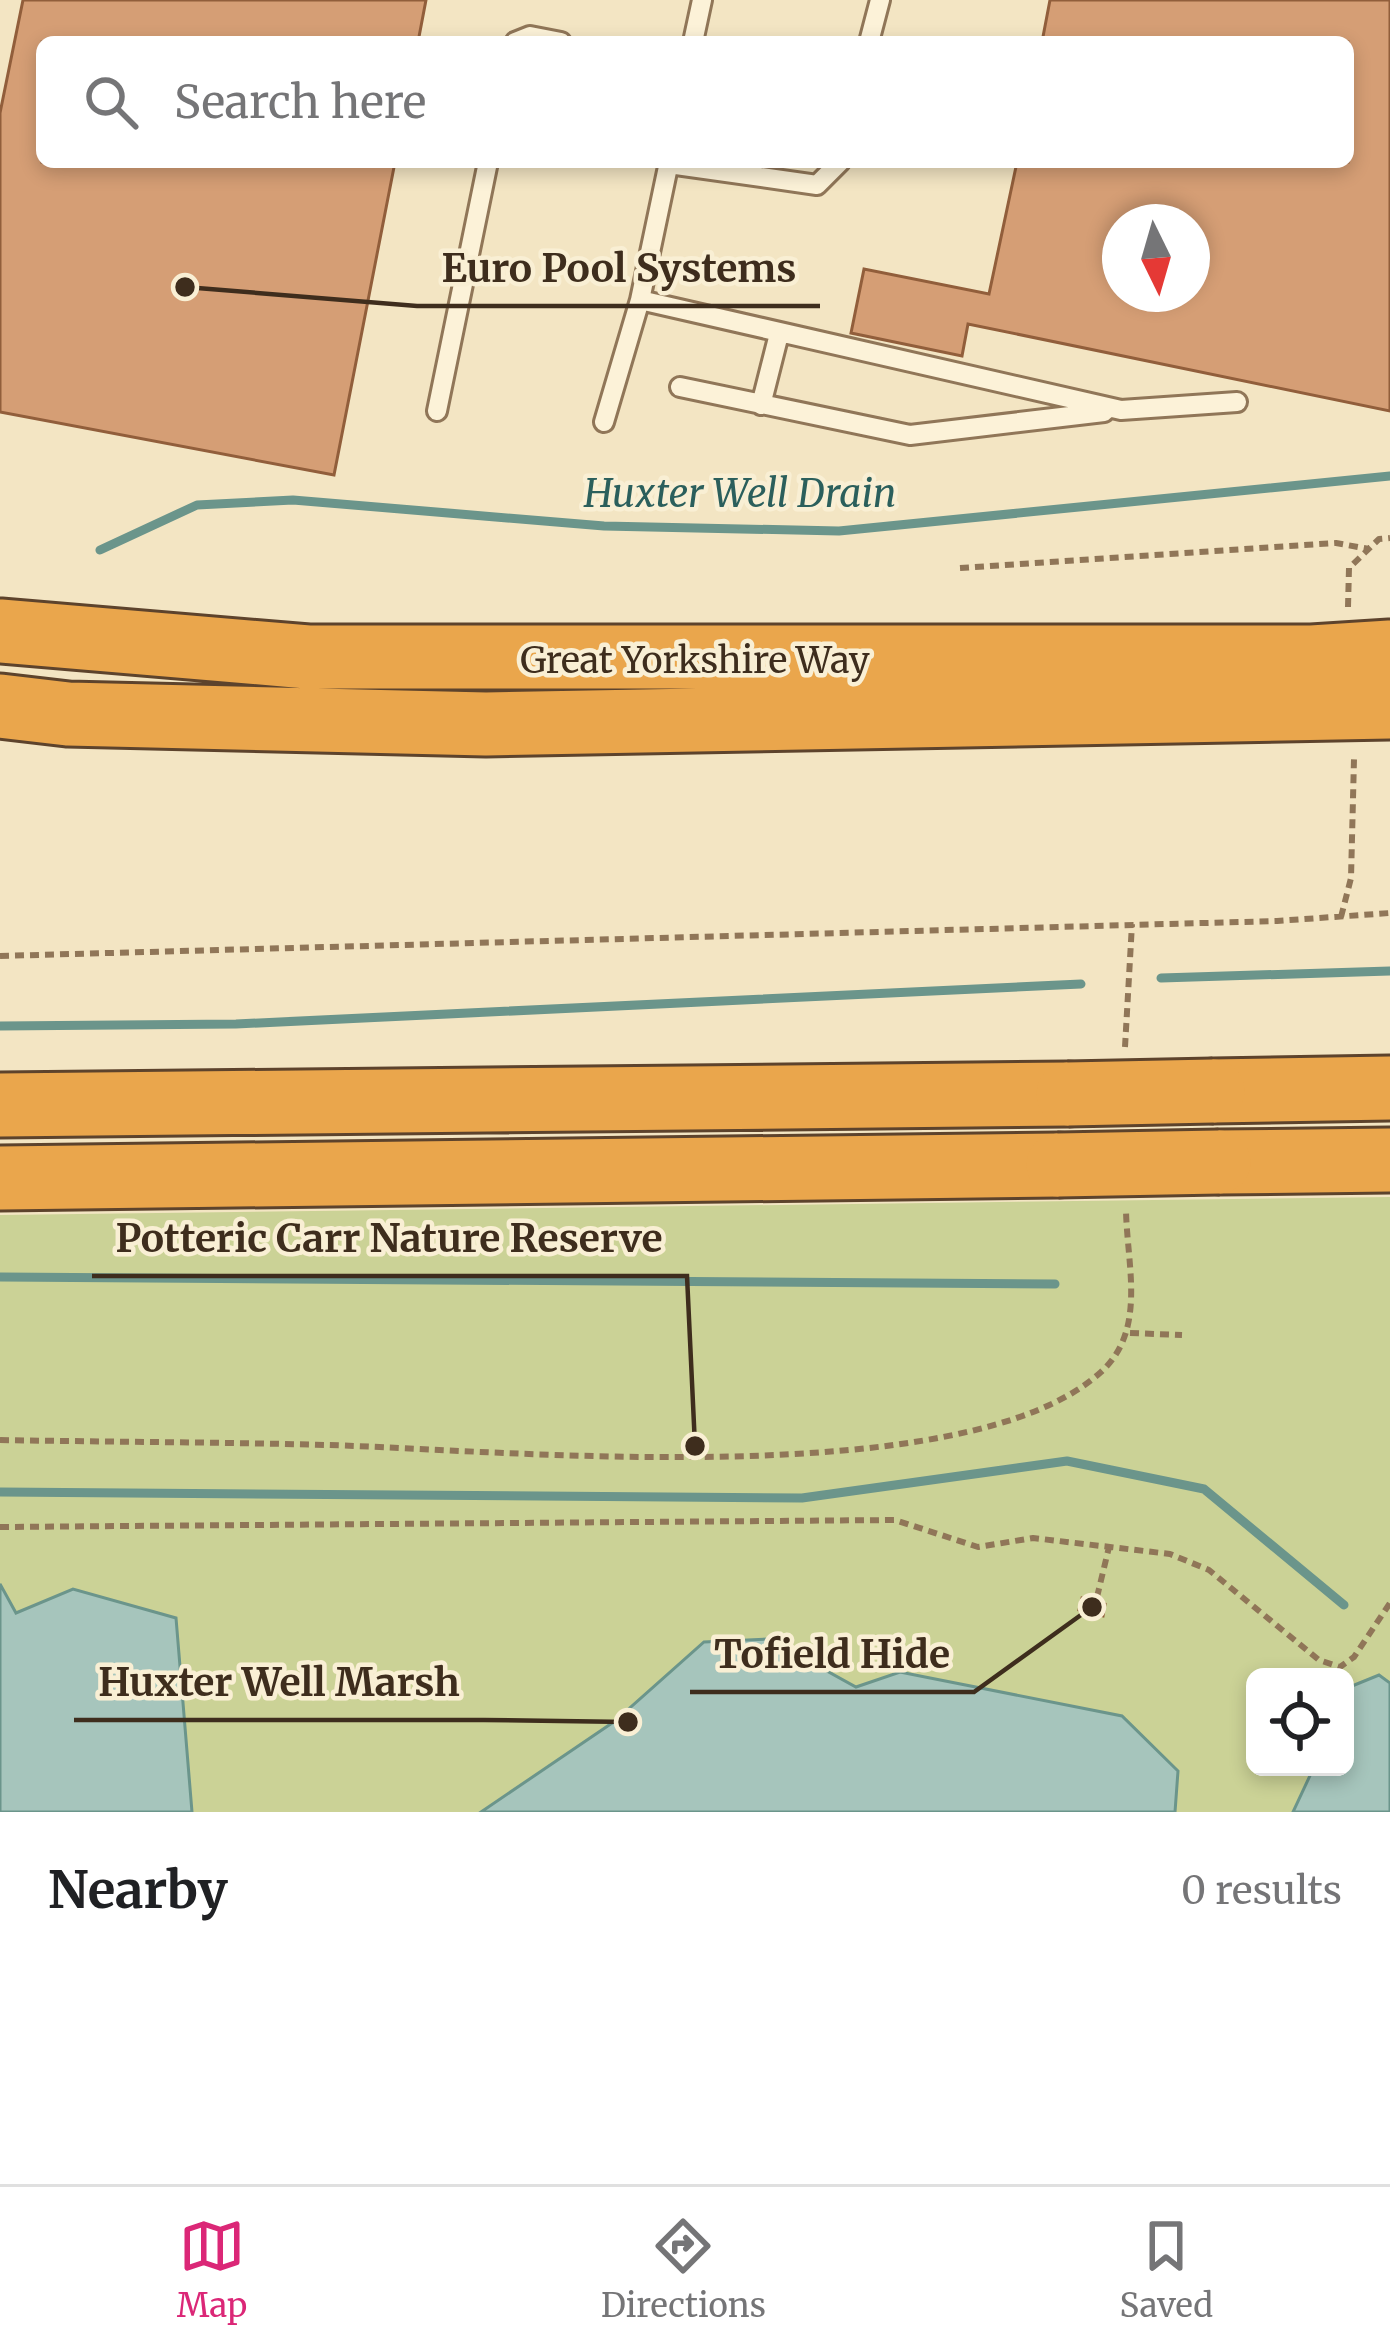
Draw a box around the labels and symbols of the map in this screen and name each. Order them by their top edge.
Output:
north arrow [1102,204,1210,312]
callout: Euro Pool Systems [417,231,820,306]
text: Euro Pool Systems [441,244,797,293]
water label: Huxter Well Drain [583,469,896,518]
street label: Great Yorkshire Way [520,638,870,683]
callout: Potteric Carr Nature Reserve [92,1201,687,1276]
text: Potteric Carr Nature Reserve [115,1214,663,1263]
callout: Tofield Hide [690,1617,974,1692]
text: Tofield Hide [714,1630,950,1679]
callout: Huxter Well Marsh [74,1645,484,1720]
text: Huxter Well Marsh [98,1658,460,1707]

